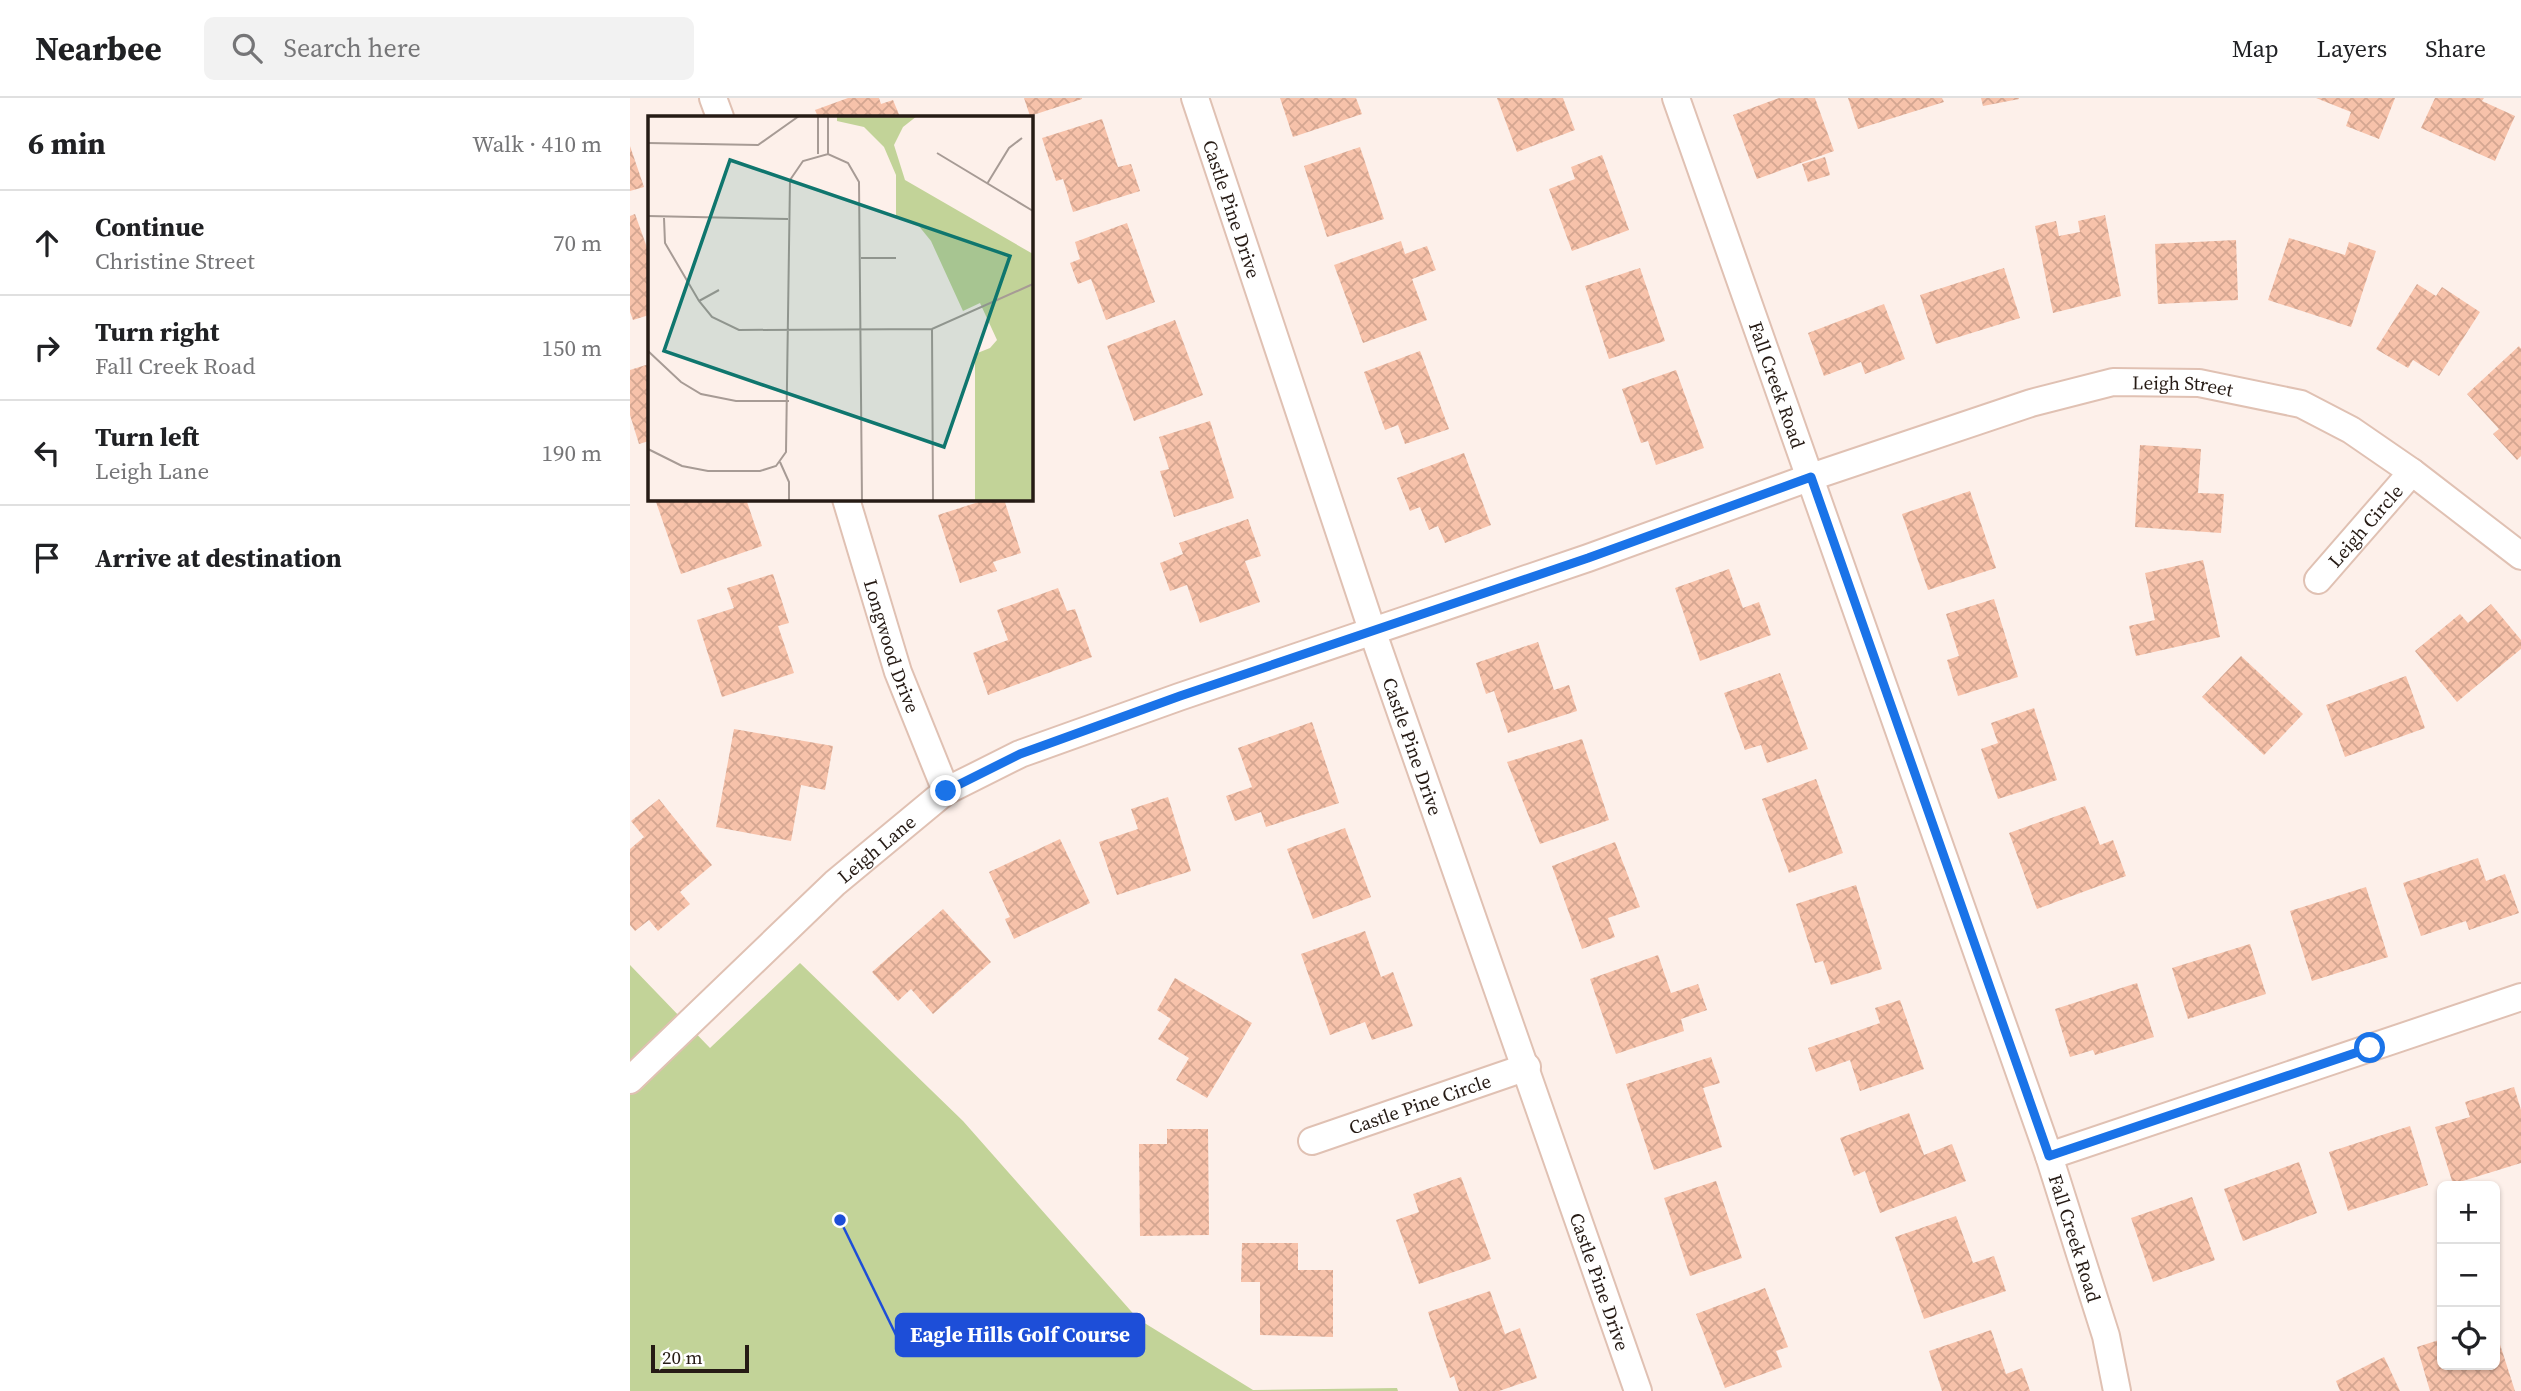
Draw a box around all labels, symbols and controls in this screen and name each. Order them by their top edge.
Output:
search box [204,17,694,80]
text: Nearbee [35,26,162,71]
icon: search [228,29,266,67]
text: Search here [284,30,421,66]
text: Map [2232,32,2279,65]
text: Layers [2317,32,2387,65]
text: Share [2425,32,2486,65]
inset map [648,116,1032,500]
text: 6 min [28,123,106,164]
text: Walk · 410 m [472,128,602,160]
street label: Castle Pine Drive [1197,136,1267,282]
text: Continue [95,209,204,245]
icon: ahead [28,224,66,262]
text: 70 m [553,227,602,259]
text: Christine Street [95,245,255,277]
text: Turn right [95,314,219,350]
street label: Fall Creek Road [1743,318,1811,452]
icon: right [28,329,66,367]
text: 150 m [541,332,602,364]
text: Fall Creek Road [95,350,255,382]
street label: Leigh Street [2132,369,2236,403]
text: Turn left [95,419,199,455]
icon: left [28,434,66,472]
text: 190 m [541,437,602,469]
text: Leigh Lane [95,455,209,487]
street label: Leigh Circle [2322,479,2409,573]
icon: arrive [28,539,66,577]
text: Arrive at destination [95,540,342,576]
street label: Longwood Drive [858,576,926,717]
street label: Castle Pine Drive [1377,674,1449,819]
route end [930,775,961,806]
street label: Leigh Lane [832,809,921,889]
route start [2354,1032,2385,1063]
street label: Castle Pine Circle [1345,1067,1494,1140]
street label: Fall Creek Road [2043,1171,2108,1306]
map controls [2437,1181,2500,1370]
button: + [2437,1181,2500,1244]
street label: Castle Pine Drive [1564,1209,1636,1354]
button: − [2437,1244,2500,1307]
button: locate [2437,1307,2500,1370]
callout: Eagle Hills Golf Course [896,1314,1144,1356]
text: Eagle Hills Golf Course [910,1320,1130,1349]
scale bar [651,1342,749,1374]
text: 20 m [662,1344,703,1370]

